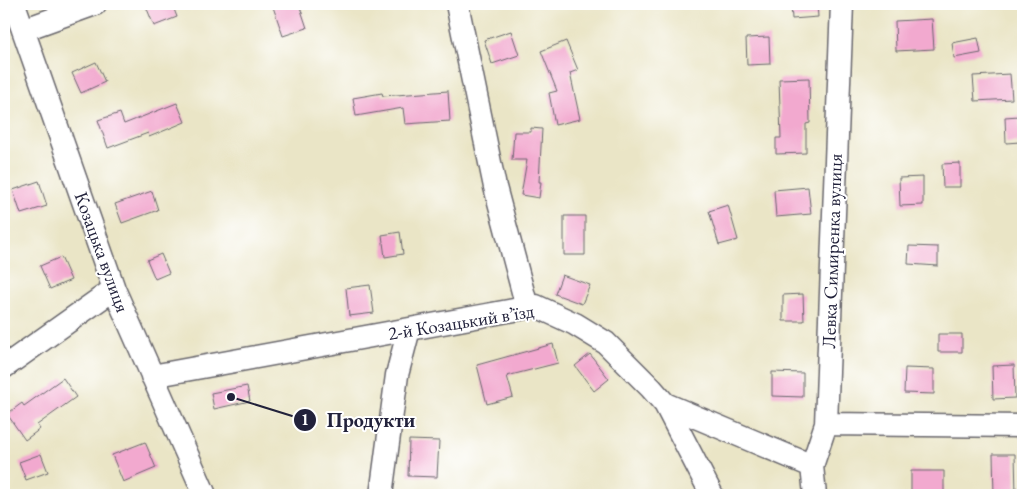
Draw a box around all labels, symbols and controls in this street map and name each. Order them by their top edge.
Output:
street label: Левка Симиренка вулиця [816,153,848,349]
street label: Козацька вулиця [69,188,136,316]
street label: 2-й Козацький в’їзд [386,298,536,346]
callout: Продукти [292,403,426,438]
text: Продукти [327,407,415,433]
text: 1 [301,410,309,429]

